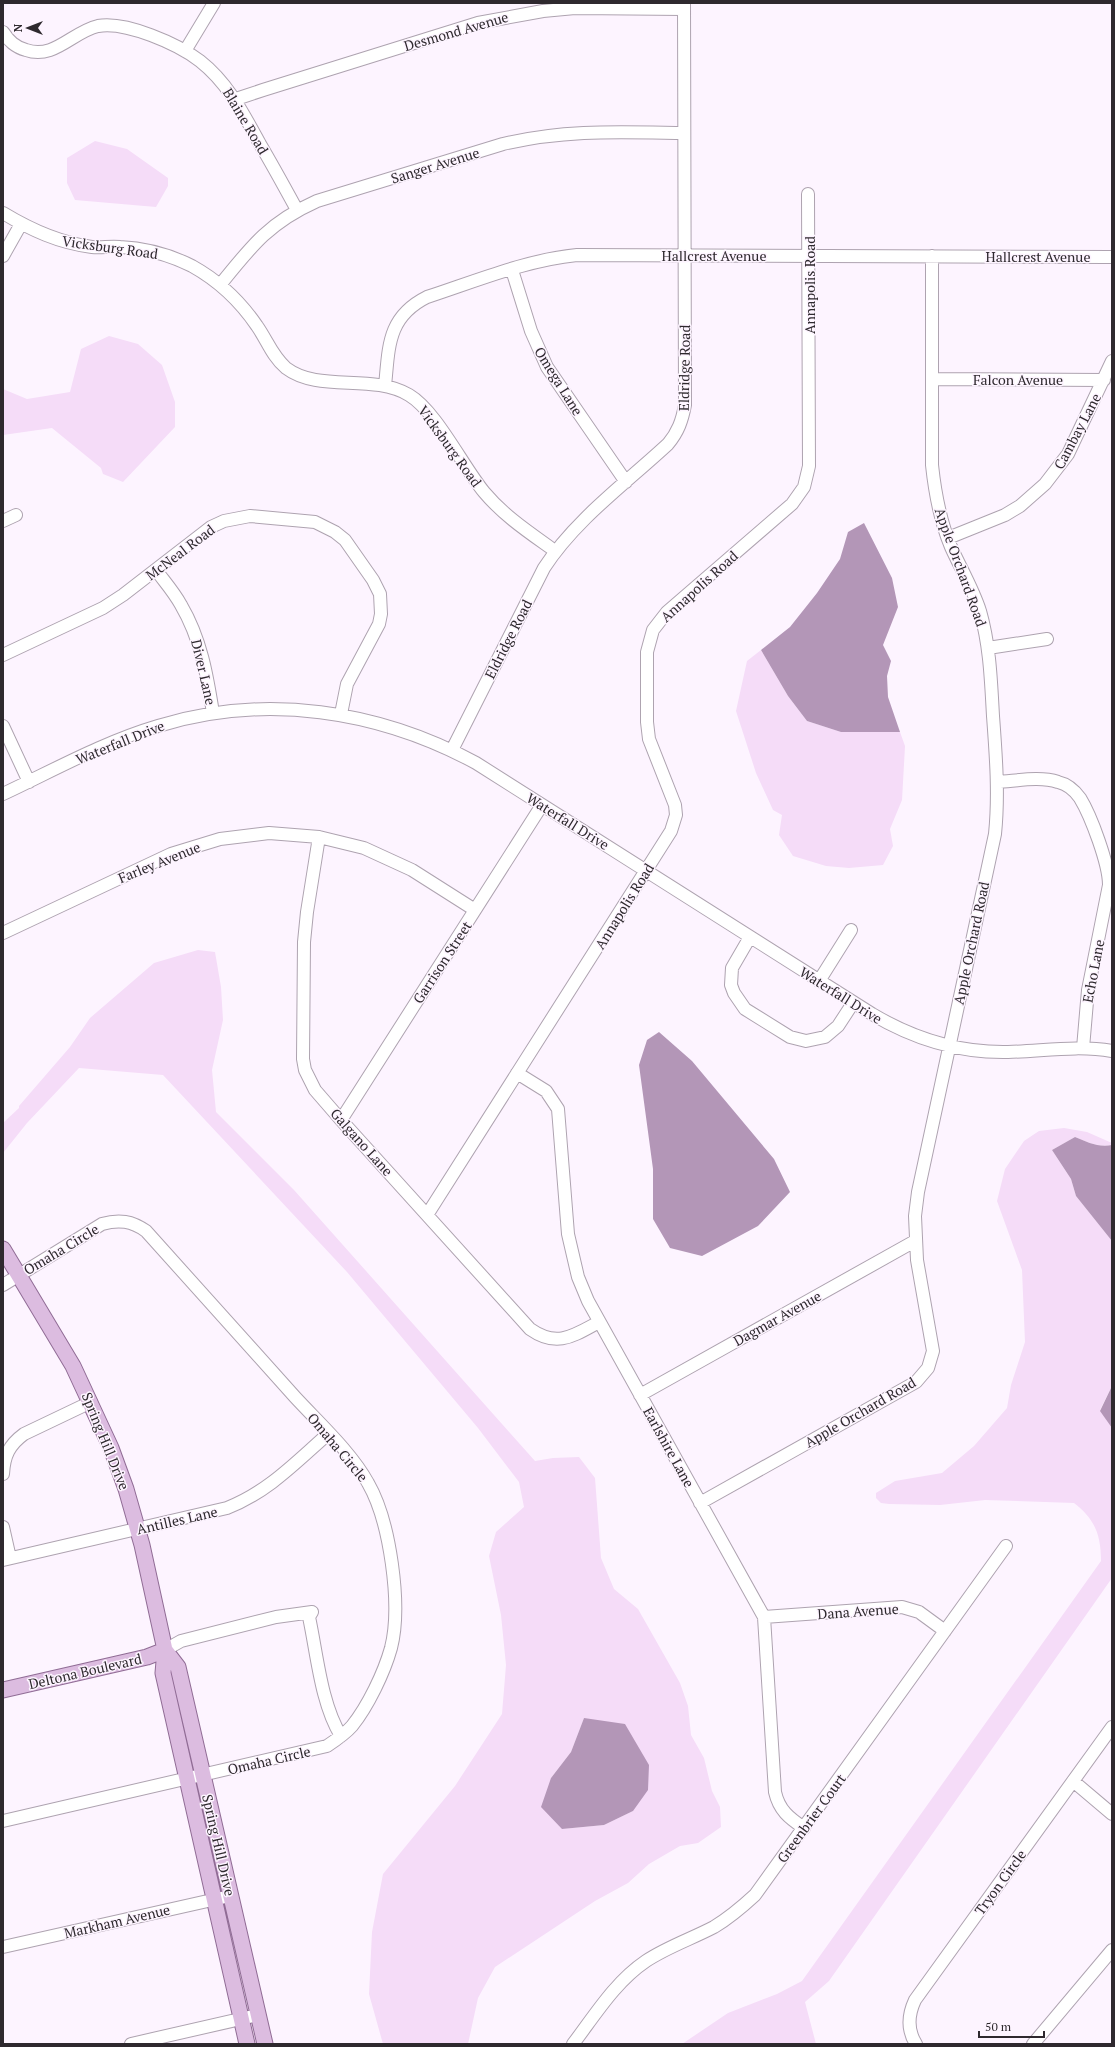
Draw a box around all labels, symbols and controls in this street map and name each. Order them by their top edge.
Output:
street label: Desmond Avenue [402,7,510,55]
north arrow [8,8,48,48]
text: N [11,23,25,32]
street label: Blaine Road [219,84,273,158]
street label: Sanger Avenue [388,143,482,187]
street label: Vicksburg Road [61,231,159,263]
street label: Annapolis Road [800,236,819,334]
street label: Hallcrest Avenue [662,246,766,265]
street label: Hallcrest Avenue [986,247,1090,266]
street label: Eldridge Road [674,324,694,411]
street label: Omega Lane [530,343,588,419]
street label: Falcon Avenue [973,370,1063,389]
street label: Cambay Lane [1049,390,1105,472]
street label: Vicksburg Road [414,401,486,491]
street label: Apple Orchard Road [931,505,991,629]
street label: McNeal Road [142,520,219,584]
street label: Annapolis Road [656,546,742,626]
street label: Eldridge Road [480,596,536,682]
street label: Diver Lane [187,637,221,707]
street label: Waterfall Drive [73,716,167,768]
street label: Waterfall Drive [523,788,613,854]
street label: Farley Avenue [115,837,203,887]
street label: Annapolis Road [590,859,658,953]
street label: Apple Orchard Road [949,879,993,1006]
street label: Garrison Street [408,917,476,1007]
street label: Echo Lane [1078,938,1108,1004]
street label: Waterfall Drive [796,962,886,1028]
street label: Galgano Lane [327,1104,397,1180]
street label: Omaha Circle [20,1219,102,1279]
street label: Dagmar Avenue [730,1286,824,1350]
street label: Apple Orchard Road [801,1372,919,1452]
street label: Spring Hill Drive [78,1389,134,1493]
street label: Earlshire Lane [639,1403,699,1491]
street label: Omaha Circle [304,1408,372,1486]
street label: Antilles Lane [135,1501,219,1539]
street label: Dana Avenue [817,1599,899,1623]
street label: Deltona Boulevard [27,1649,144,1693]
street label: Omaha Circle [226,1741,312,1779]
street label: Greenbrier Court [772,1769,850,1866]
street label: Spring Hill Drive [198,1792,240,1898]
street label: Tryon Circle [970,1845,1030,1919]
street label: Markham Avenue [62,1900,172,1942]
scale bar [979,2013,1044,2039]
text: 50 m [985,2019,1012,2034]

